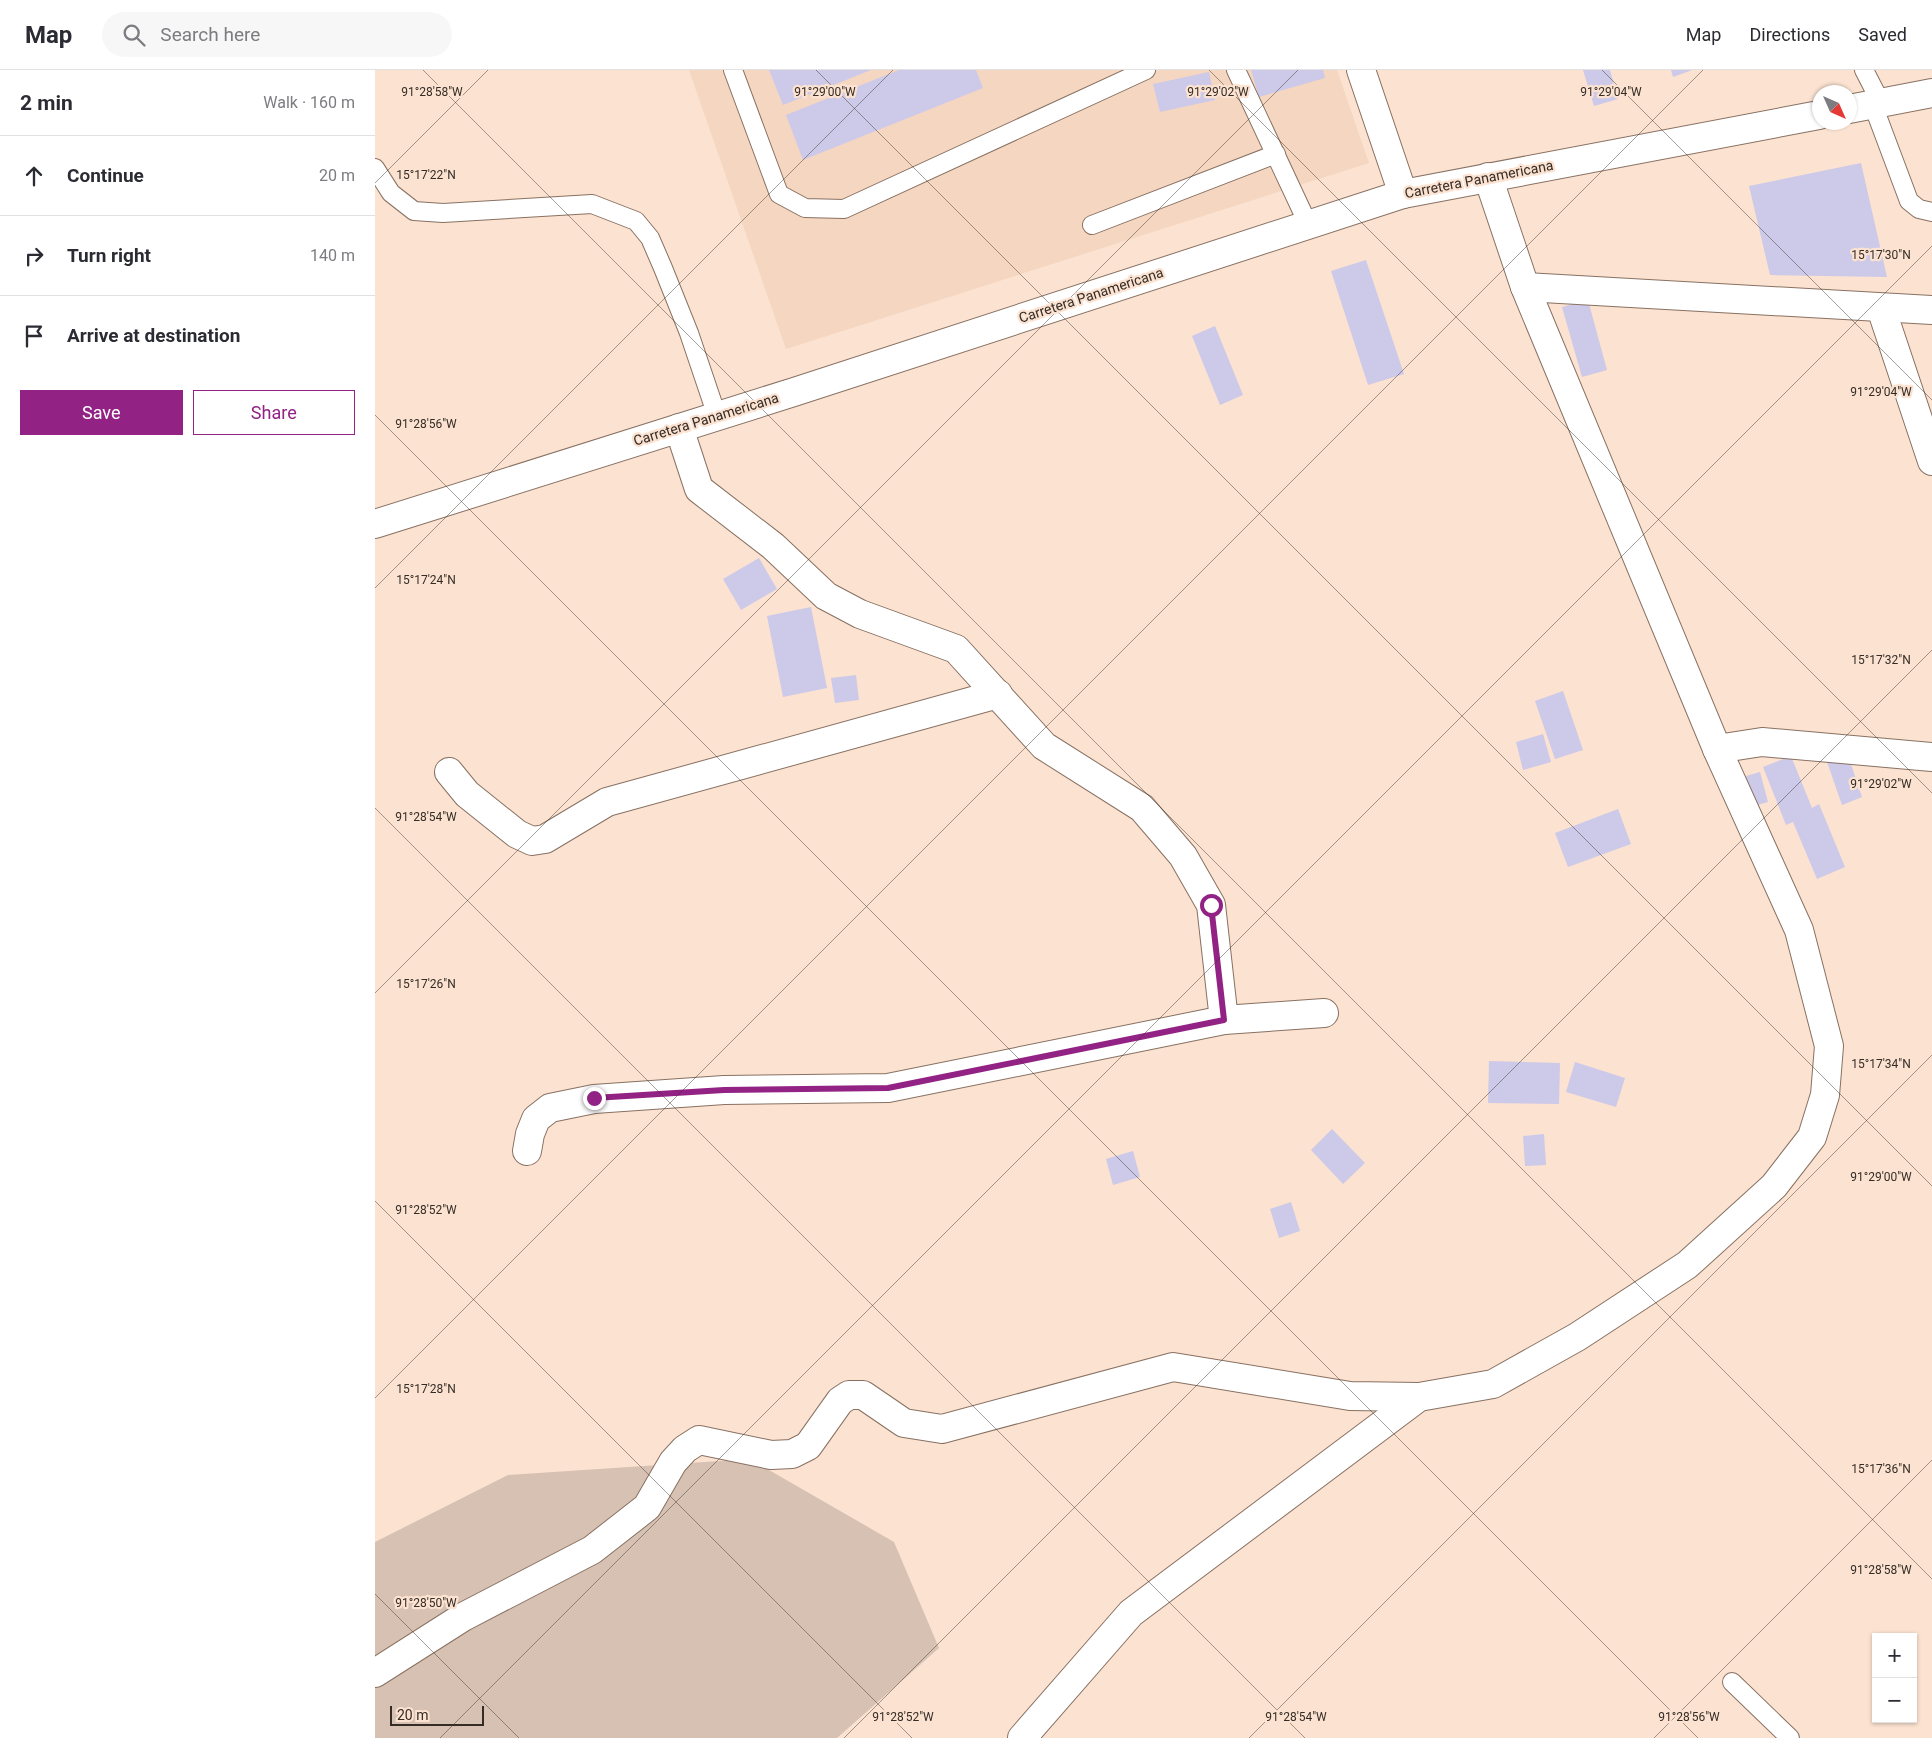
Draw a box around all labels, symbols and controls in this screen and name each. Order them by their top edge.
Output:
search box [102,12,452,57]
text: Map [25,21,72,49]
icon: search [120,21,148,49]
text: Search here [160,23,260,46]
text: Map [1686,24,1721,45]
text: Directions [1749,24,1830,45]
text: Saved [1858,24,1907,45]
text: 91°28'58"W [401,85,463,99]
text: 91°29'00"W [794,85,856,99]
text: 91°29'02"W [1187,85,1249,99]
text: 91°29'04"W [1580,85,1642,99]
north arrow [1812,85,1857,130]
text: 2 min [20,91,73,115]
text: Walk · 160 m [263,93,355,112]
street label: Carretera Panamericana [1403,157,1555,201]
icon: ahead [20,162,48,190]
text: Continue [67,164,144,187]
text: 20 m [319,166,355,185]
text: 15°17'22"N [396,168,456,182]
icon: right [20,242,48,270]
text: Turn right [67,244,151,267]
text: 140 m [310,246,355,265]
text: 15°17'30"N [1851,248,1911,262]
street label: Carretera Panamericana [1017,264,1165,326]
icon: arrive [20,322,48,350]
text: Arrive at destination [67,324,240,347]
text: 91°29'04"W [1850,385,1912,399]
street label: Carretera Panamericana [631,389,781,449]
button: Save [20,390,183,435]
button: Share [193,390,355,435]
text: 91°28'56"W [395,417,457,431]
text: 15°17'24"N [396,573,456,587]
text: 15°17'32"N [1851,653,1911,667]
text: 91°29'02"W [1850,777,1912,791]
text: 91°28'54"W [395,810,457,824]
route start [1200,894,1223,917]
text: 15°17'26"N [396,977,456,991]
text: 15°17'34"N [1851,1057,1911,1071]
route end [583,1087,606,1110]
text: 91°29'00"W [1850,1170,1912,1184]
text: 91°28'52"W [395,1203,457,1217]
text: 15°17'28"N [396,1382,456,1396]
text: 15°17'36"N [1851,1462,1911,1476]
text: 91°28'58"W [1850,1563,1912,1577]
text: 91°28'50"W [395,1596,457,1610]
map controls [1872,1633,1917,1723]
button: + [1872,1633,1917,1678]
button: − [1872,1678,1917,1723]
scale bar [390,1703,484,1726]
text: 20 m [397,1707,429,1723]
text: 91°28'52"W [872,1710,934,1724]
text: 91°28'54"W [1265,1710,1327,1724]
text: 91°28'56"W [1658,1710,1720,1724]

